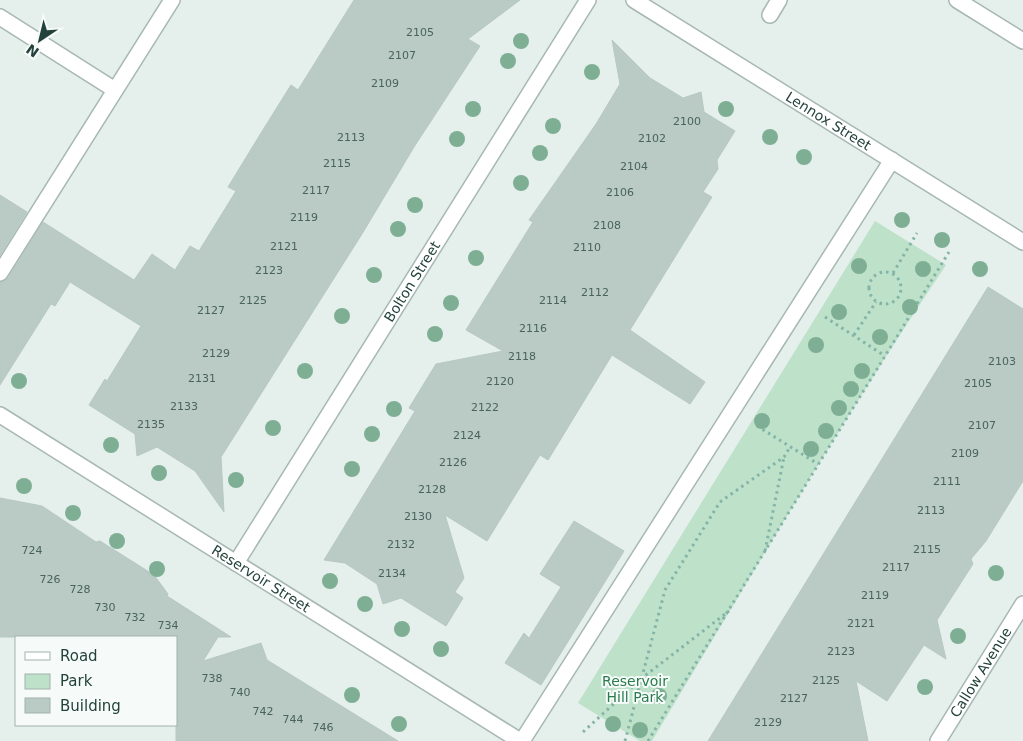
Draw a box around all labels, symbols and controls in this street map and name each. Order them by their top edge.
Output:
north arrow [15,15,65,65]
house number: 2105 [406,26,434,39]
text: N [23,41,42,61]
house number: 2107 [388,49,416,62]
house number: 2109 [371,77,399,90]
street label: Lennox Street [783,88,874,154]
house number: 2100 [673,115,701,128]
house number: 2113 [337,131,365,144]
house number: 2102 [638,132,666,145]
house number: 2115 [323,157,351,170]
house number: 2104 [620,160,648,173]
house number: 2117 [302,184,330,197]
house number: 2106 [606,186,634,199]
house number: 2119 [290,211,318,224]
house number: 2108 [593,219,621,232]
street label: Bolton Street [381,238,443,325]
house number: 2121 [270,240,298,253]
house number: 2110 [573,241,601,254]
house number: 2123 [255,264,283,277]
house number: 2112 [581,286,609,299]
house number: 2125 [239,294,267,307]
house number: 2114 [539,294,567,307]
house number: 2127 [197,304,225,317]
house number: 2116 [519,322,547,335]
house number: 2129 [202,347,230,360]
house number: 2118 [508,350,536,363]
house number: 2103 [988,355,1016,368]
house number: 2131 [188,372,216,385]
house number: 2120 [486,375,514,388]
house number: 2105 [964,377,992,390]
house number: 2133 [170,400,198,413]
house number: 2122 [471,401,499,414]
house number: 2135 [137,418,165,431]
house number: 2107 [968,419,996,432]
house number: 2124 [453,429,481,442]
house number: 2109 [951,447,979,460]
house number: 2126 [439,456,467,469]
house number: 2111 [933,475,961,488]
house number: 2128 [418,483,446,496]
house number: 2113 [917,504,945,517]
house number: 2130 [404,510,432,523]
house number: 2132 [387,538,415,551]
street label: Reservoir Street [209,542,314,616]
house number: 2115 [913,543,941,556]
house number: 724 [22,544,43,557]
house number: 2117 [882,561,910,574]
house number: 2134 [378,567,406,580]
house number: 726 [40,573,61,586]
house number: 728 [70,583,91,596]
house number: 2119 [861,589,889,602]
house number: 730 [95,601,116,614]
house number: 732 [125,611,146,624]
house number: 2121 [847,617,875,630]
house number: 734 [158,619,179,632]
street label: Callow Avenue [947,624,1015,720]
legend [15,636,178,726]
house number: 2123 [827,645,855,658]
text: Road [60,647,98,665]
text: Park [60,672,93,690]
house number: 738 [202,672,223,685]
park label: Reservoir Hill Park [602,673,668,705]
house number: 2125 [812,674,840,687]
house number: 740 [230,686,251,699]
house number: 2127 [780,692,808,705]
text: Building [60,697,121,715]
house number: 742 [253,705,274,718]
house number: 744 [283,713,304,726]
house number: 2129 [754,716,782,729]
house number: 746 [313,721,334,734]

